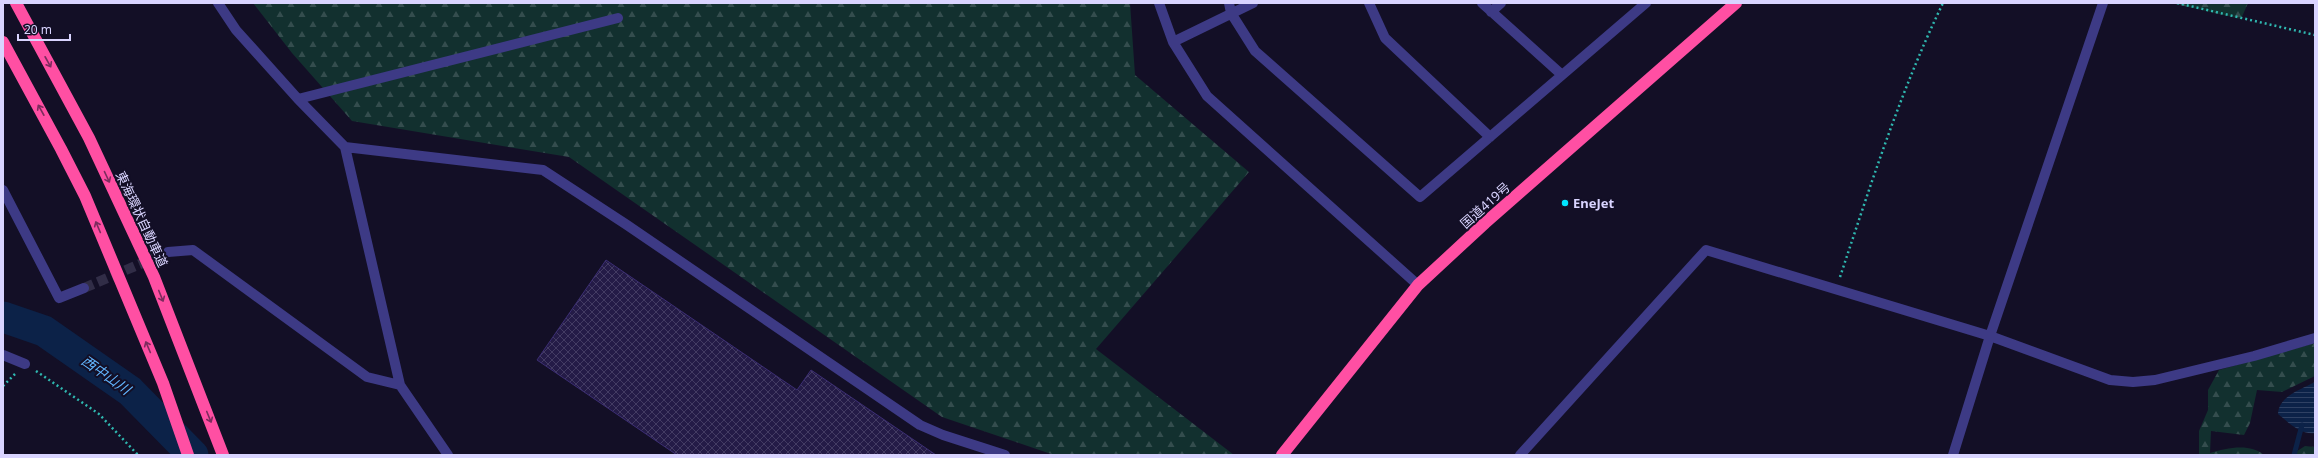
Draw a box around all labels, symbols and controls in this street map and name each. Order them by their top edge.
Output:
scale bar [18,16,70,42]
text: 20 m [24,21,52,38]
one-way arrow [44,56,52,68]
one-way arrow [36,105,44,117]
street label: 東海環状自動車道 [112,168,172,270]
one-way arrow [104,171,111,183]
street label: 国道419号 [1456,178,1514,232]
place label: EneJet [1573,194,1615,212]
marker: EneJet [1560,198,1570,208]
one-way arrow [93,222,101,234]
one-way arrow [157,289,165,301]
one-way arrow [143,342,151,354]
water label: 西中山川 [78,351,136,400]
one-way arrow [205,410,213,422]

